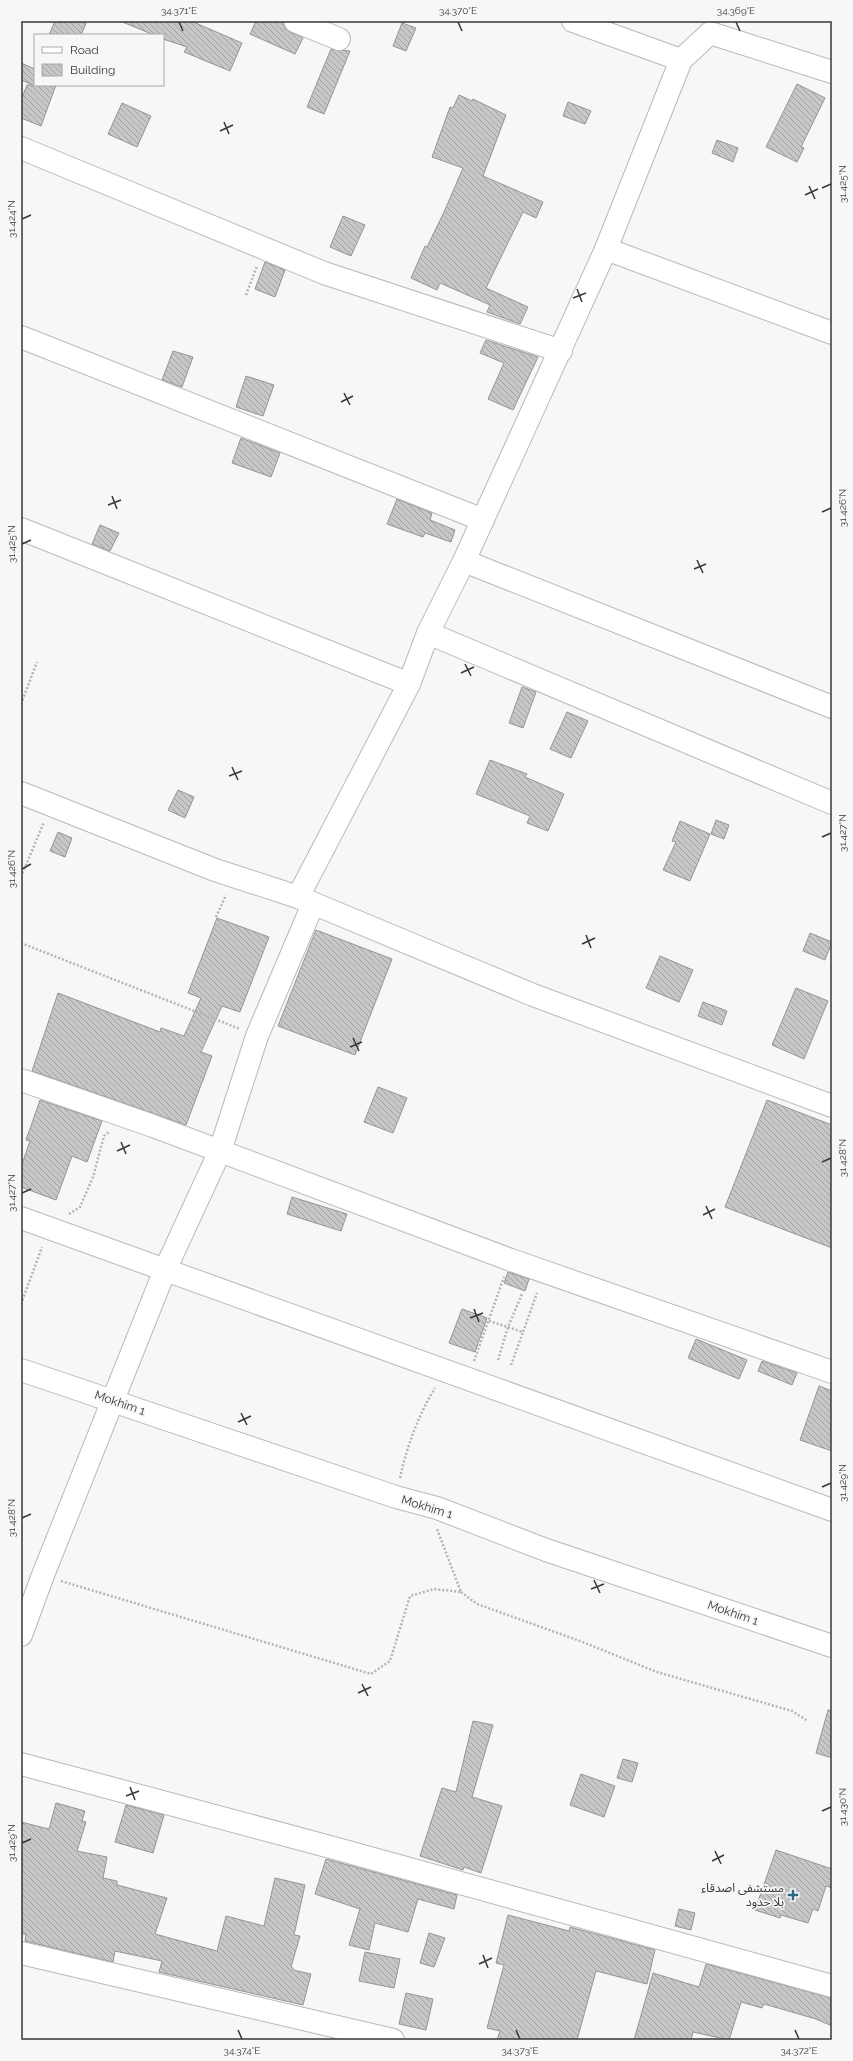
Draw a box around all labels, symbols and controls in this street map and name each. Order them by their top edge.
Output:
text: 34.371°E [161,5,197,16]
text: 34.370°E [439,5,477,16]
text: 34.369°E [717,5,755,16]
legend [34,34,164,86]
text: Road [70,43,99,57]
text: Building [70,63,116,77]
text: 31.425°N [837,165,848,203]
text: 31.424°N [6,200,17,238]
text: 31.426°N [837,489,848,527]
text: 31.425°N [6,525,17,563]
text: 31.427°N [837,814,848,852]
text: 31.426°N [6,850,17,888]
text: 31.428°N [837,1139,848,1177]
text: 31.427°N [6,1174,17,1212]
street label: Mokhim 1 [93,1388,147,1418]
text: 31.429°N [837,1464,848,1502]
street label: Mokhim 1 [400,1493,454,1521]
text: 31.428°N [6,1499,17,1537]
street label: Mokhim 1 [706,1598,760,1628]
text: 31.430°N [837,1788,848,1826]
text: 31.429°N [6,1824,17,1862]
place label: مستشفى اصدقاء بلا حدود [701,1881,784,1909]
marker: مستشفى اصدقاء بلا حدود [787,1889,799,1901]
text: 34.374°E [224,2045,260,2056]
text: 34.373°E [501,2045,539,2056]
text: 34.372°E [780,2045,818,2056]

